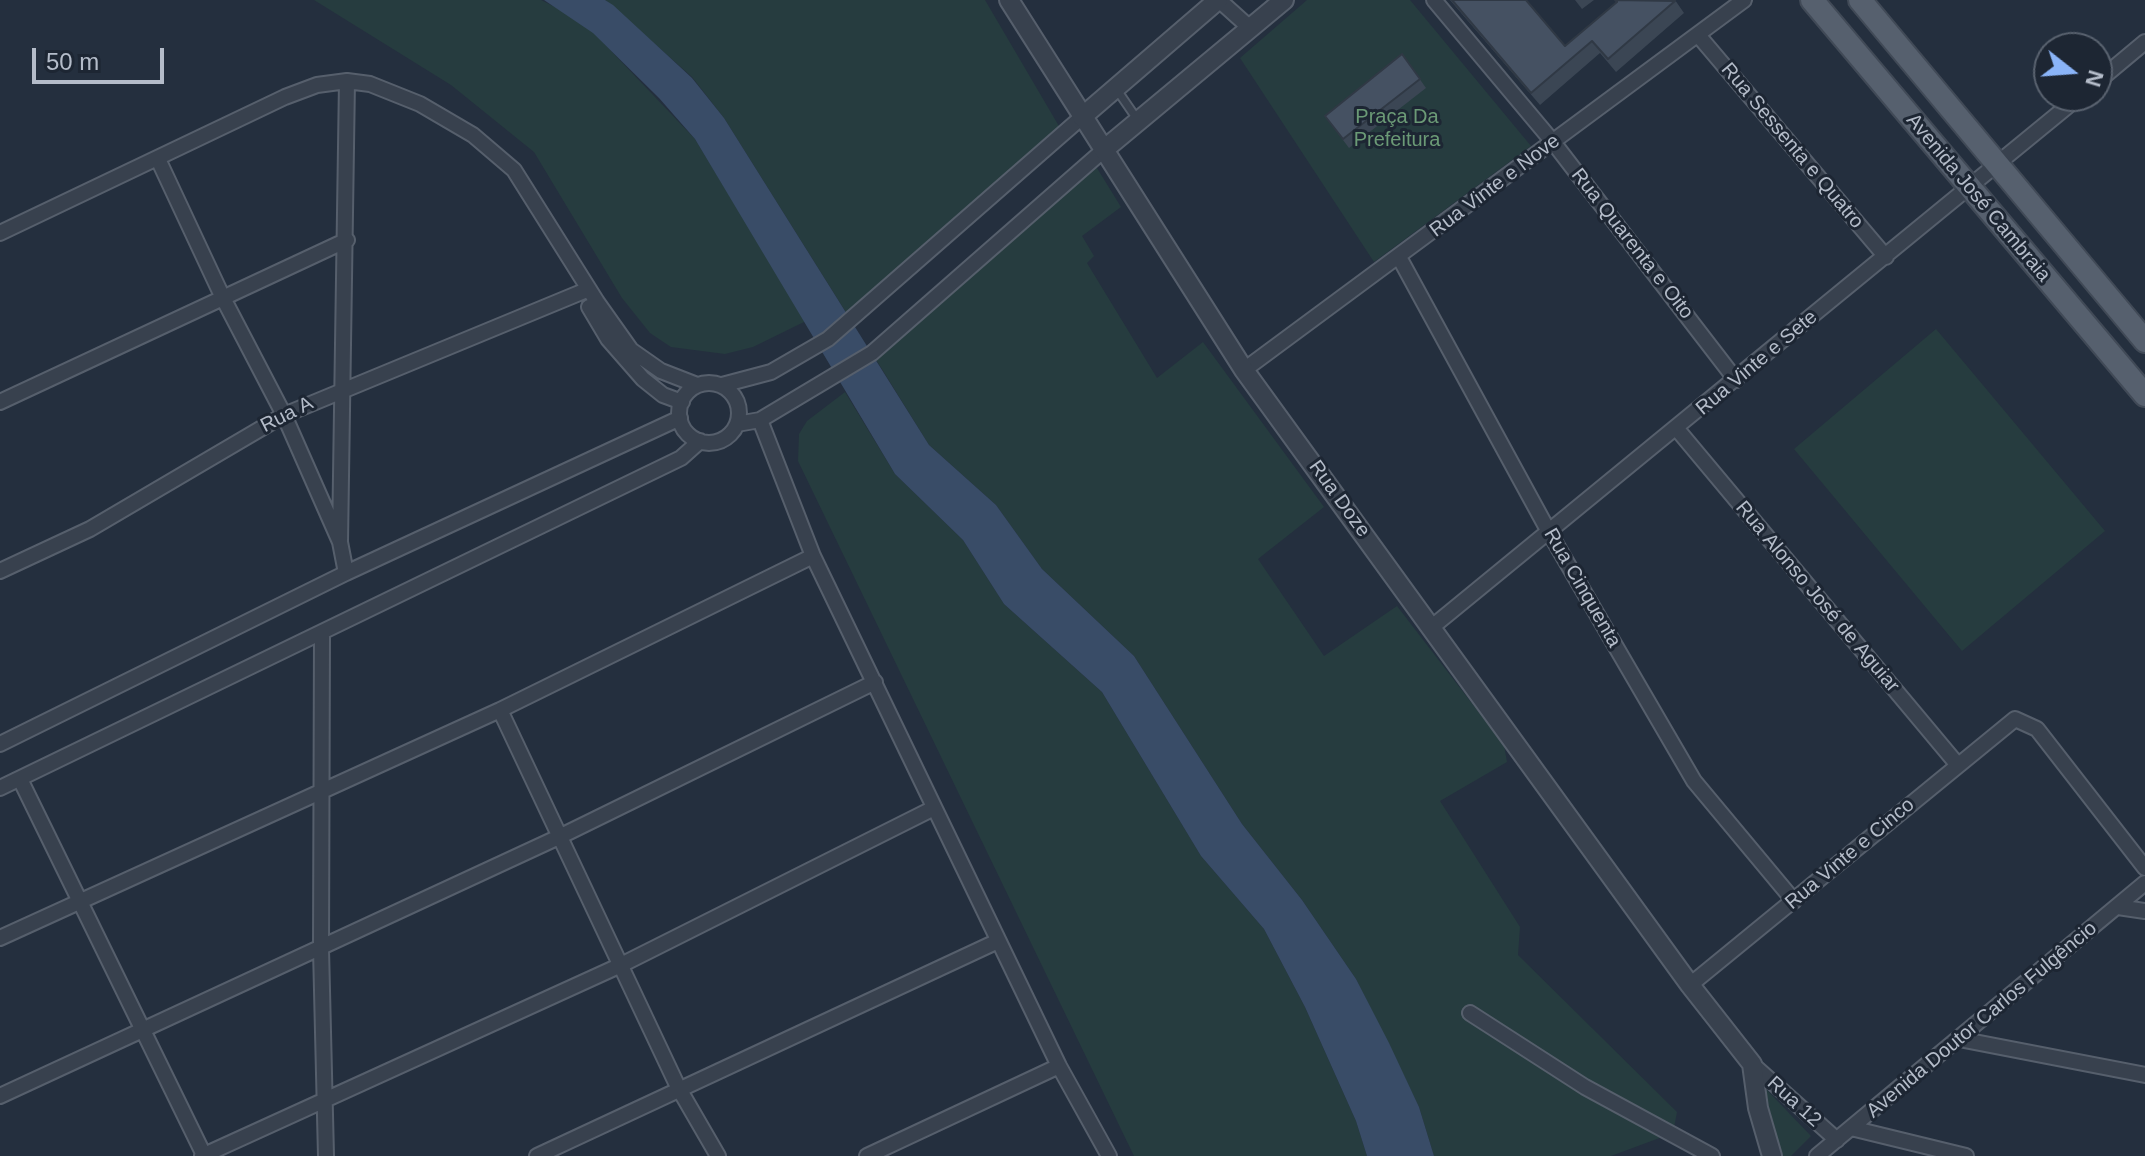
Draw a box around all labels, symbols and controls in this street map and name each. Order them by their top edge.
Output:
scale bar [36,32,168,82]
north arrow [2033,32,2113,112]
text: 50 m [46,48,99,75]
street label: Rua Sessenta e Quatro [1716,58,1868,234]
text: N [2080,67,2109,90]
park label: Praça Da Prefeitura [1354,105,1440,152]
street label: Avenida José Cambraia [1901,109,2055,287]
street label: Rua Vinte e Nove [1425,129,1565,243]
street label: Rua Quarenta e Oito [1566,164,1698,324]
street label: Rua Vinte e Sete [1692,305,1822,421]
street label: Rua A [257,392,317,438]
street label: Rua Doze [1303,456,1375,542]
street label: Rua Alonso José de Aguiar [1730,496,1904,698]
street label: Rua Cinquenta [1538,524,1626,652]
street label: Rua Vinte e Cinco [1781,793,1919,915]
street label: Avenida Doutor Carlos Fulgêncio [1862,917,2102,1123]
street label: Rua 12 [1762,1072,1826,1132]

